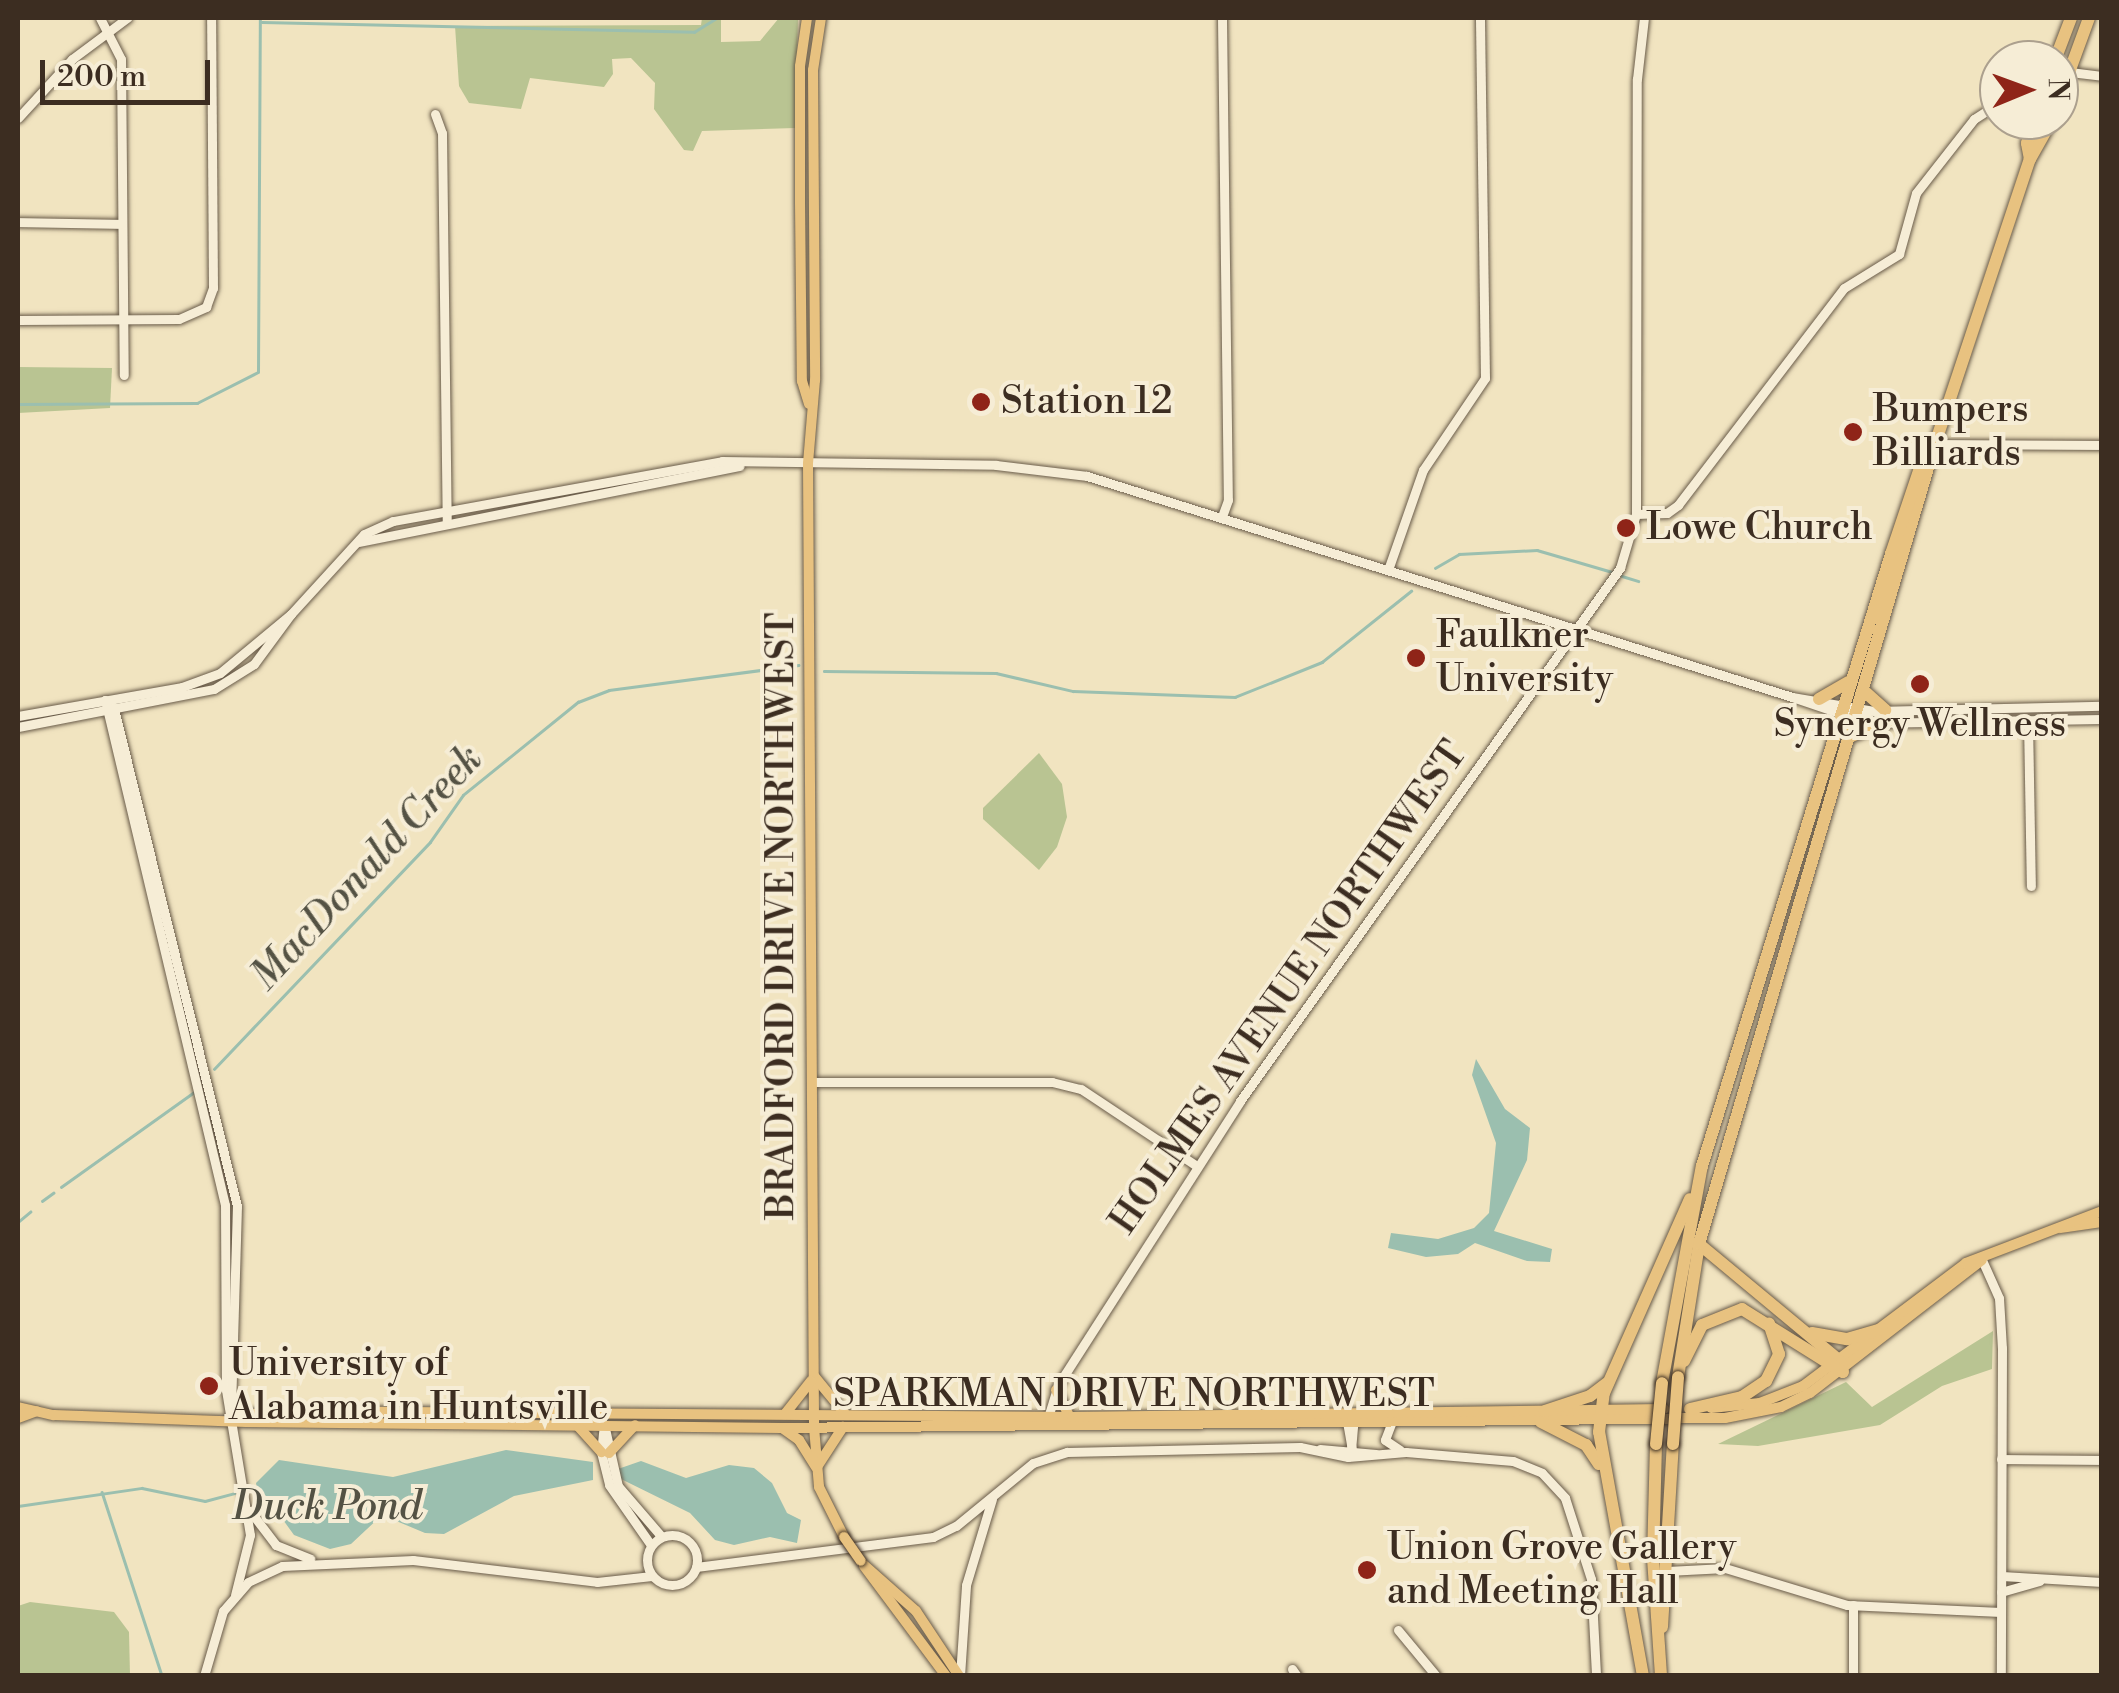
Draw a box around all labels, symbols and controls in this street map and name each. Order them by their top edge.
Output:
scale bar [45,40,215,102]
north arrow [1979,40,2079,140]
text: 200 m [57,58,146,96]
text: N [2040,78,2075,101]
place label: Station 12 [1001,379,1173,425]
place label: Bumpers Billiards [1873,387,2029,476]
marker: Station 12 [970,391,992,413]
marker: Bumpers Billiards [1842,421,1864,443]
place label: Lowe Church [1646,505,1873,551]
marker: Lowe Church [1615,517,1637,539]
street label: BRADFORD DRIVE NORTHWEST [759,612,805,1220]
place label: Faulkner University [1436,613,1613,702]
marker: Faulkner University [1405,647,1427,669]
marker: Synergy Wellness [1907,671,1933,697]
place label: Synergy Wellness [1774,702,2066,748]
street label: HOLMES AVENUE NORTHWEST [1101,733,1477,1243]
water label: MacDonald Creek [241,735,493,1001]
place label: University of Alabama in Huntsville [229,1341,609,1430]
street label: SPARKMAN DRIVE NORTHWEST [833,1372,1435,1418]
marker: University of Alabama in Huntsville [198,1375,220,1397]
water label: Duck Pond [232,1483,422,1531]
place label: Union Grove Gallery and Meeting Hall [1387,1525,1736,1615]
marker: Union Grove Gallery and Meeting Hall [1356,1559,1378,1581]

